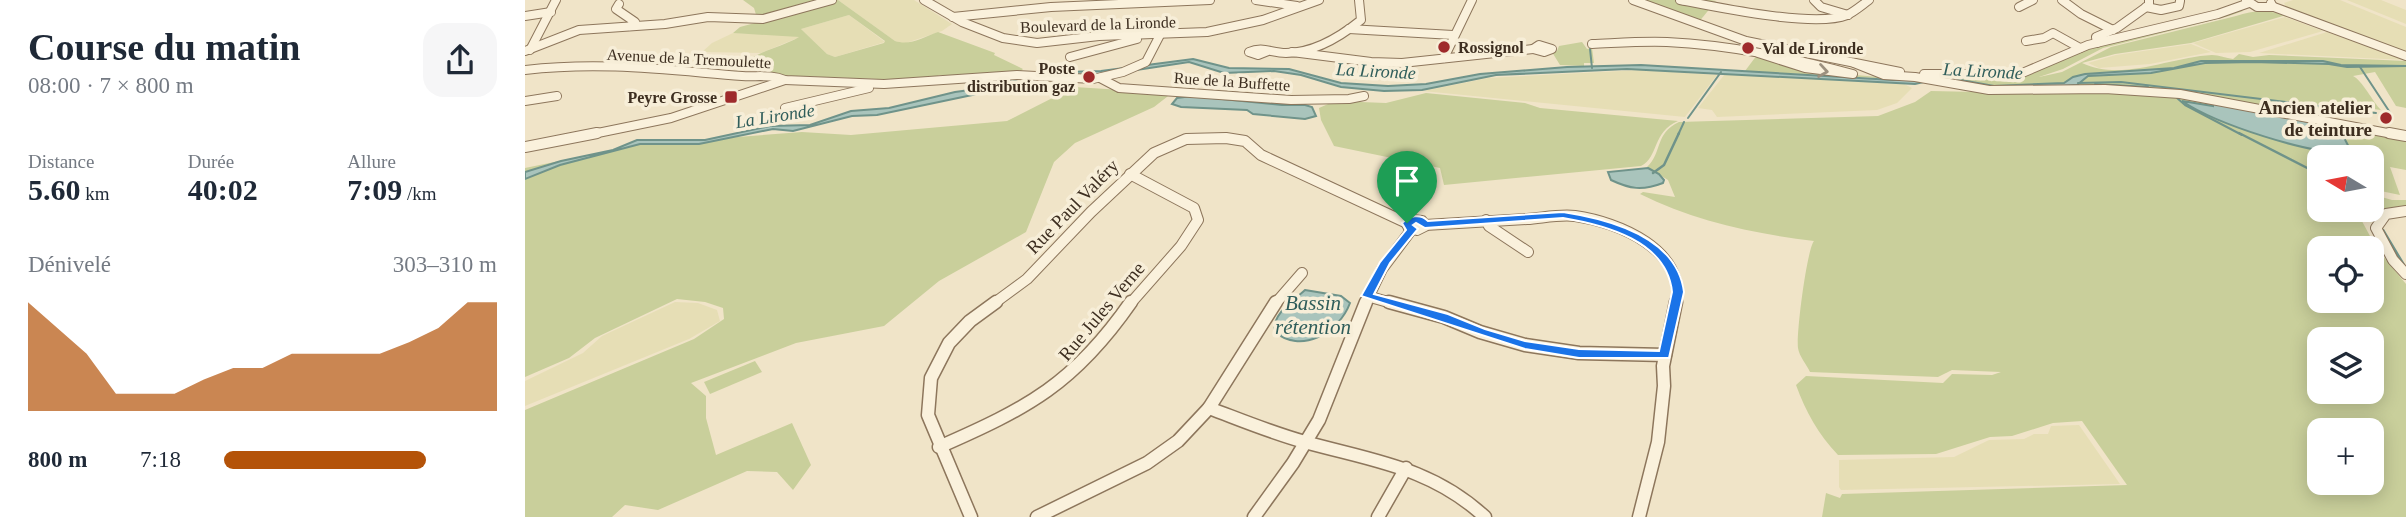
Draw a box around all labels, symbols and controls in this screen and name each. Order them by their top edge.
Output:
street label: Boulevard de la Lironde [1020,13,1176,36]
button: share [423,23,497,97]
text: Course du matin [28,26,300,68]
marker: Rossignol [1436,39,1452,55]
place label: Rossignol [1458,39,1524,57]
marker: Val de Lironde [1740,40,1756,56]
place label: Val de Lironde [1762,40,1863,57]
street label: Avenue de la Tremoulette [606,46,772,71]
water label: La Lironde [1335,59,1416,83]
water label: La Lironde [1942,59,2023,83]
place label: Poste distribution gaz [967,60,1075,96]
one-way arrow [1818,63,1829,78]
marker: Poste distribution gaz [1081,69,1097,85]
street label: Rue de la Buffette [1173,69,1291,94]
text: 08:00 · 7 × 800 m [28,73,194,98]
place label: Peyre Grosse [627,89,717,107]
marker: Peyre Grosse [723,89,739,105]
place label: Ancien atelier de teinture [2259,97,2373,140]
water label: La Lironde [733,100,816,132]
marker: Ancien atelier de teinture [2378,110,2394,126]
north arrow [2307,145,2383,222]
map controls [2307,145,2384,495]
text: Distance [28,151,94,172]
text: Durée [188,151,234,172]
text: Allure [347,151,396,172]
pin [1377,151,1437,223]
street label: Rue Paul Valéry [1022,154,1123,258]
icon: arrive [1388,162,1426,200]
text: 5.60 [28,173,81,206]
text: 40:02 [188,173,258,206]
text: 7:09 [347,173,402,206]
text: km [81,183,110,204]
text: /km [402,183,437,204]
button: locate [2307,236,2384,313]
text: Dénivelé [28,252,111,277]
text: 303–310 m [393,252,497,277]
street label: Rue Jules Verne [1054,258,1149,365]
water label: Bassin rétention [1275,291,1351,339]
button: layers [2307,327,2384,404]
button: + [2307,418,2384,495]
text: 800 m [28,447,87,472]
text: 7:18 [140,447,181,472]

